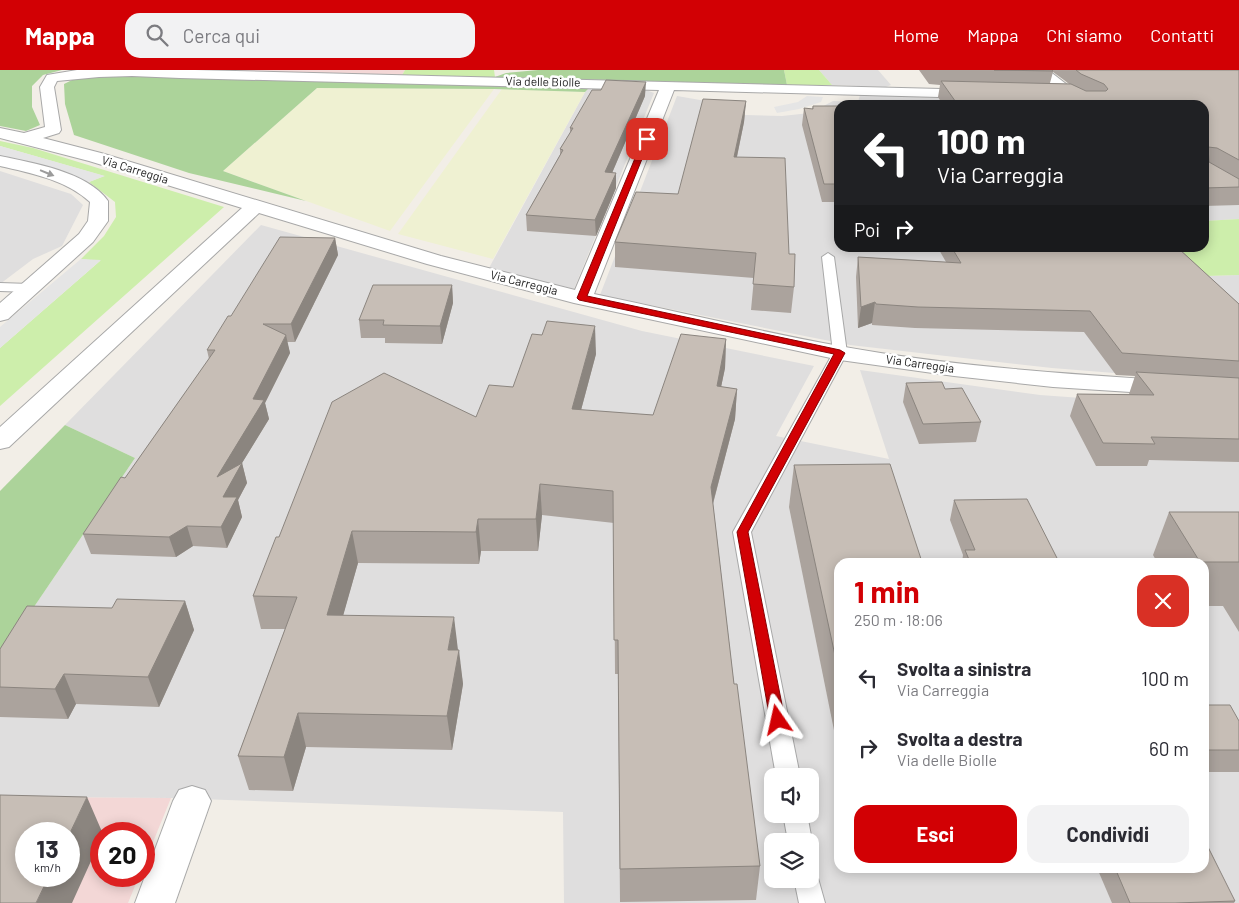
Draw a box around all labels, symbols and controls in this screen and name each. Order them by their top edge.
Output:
search box [125,13,475,58]
text: Mappa [25,21,95,50]
icon: search [143,21,171,49]
text: Cerca qui [183,24,260,47]
text: Home [893,24,939,46]
text: Mappa [967,24,1018,46]
text: Chi siamo [1046,24,1122,46]
text: Contatti [1150,24,1214,46]
street label: Via delle Biolle [505,73,581,89]
pin [626,118,668,160]
text: 100 m [937,119,1026,161]
icon: left [854,120,919,185]
icon: arrive [633,125,661,153]
street label: Via Carreggia [100,152,170,186]
text: Via Carreggia [937,161,1064,187]
one-way arrow [40,169,55,177]
icon: right [890,215,918,243]
text: Poi [854,218,880,241]
street label: Via Carreggia [489,267,559,297]
street label: Via Carreggia [885,351,955,375]
text: 1 min [854,573,920,609]
button: close [1137,575,1189,627]
text: 250 m · 18:06 [854,610,943,629]
text: Svolta a sinistra [897,657,1031,680]
icon: left [854,664,882,692]
text: 100 m [1141,667,1189,690]
text: Via Carreggia [897,680,989,699]
position arrow [751,693,803,745]
text: Svolta a destra [897,727,1023,750]
icon: right [854,734,882,762]
text: 60 m [1149,737,1189,760]
text: Via delle Biolle [897,750,997,769]
map controls [764,768,819,888]
button: sound [764,768,819,823]
button: Esci [854,805,1017,863]
button: Condividi [1027,805,1189,863]
speed limit sign: 20 [90,822,155,887]
text: 13 [36,833,59,863]
button: layers [764,833,819,888]
text: km/h [34,860,61,874]

